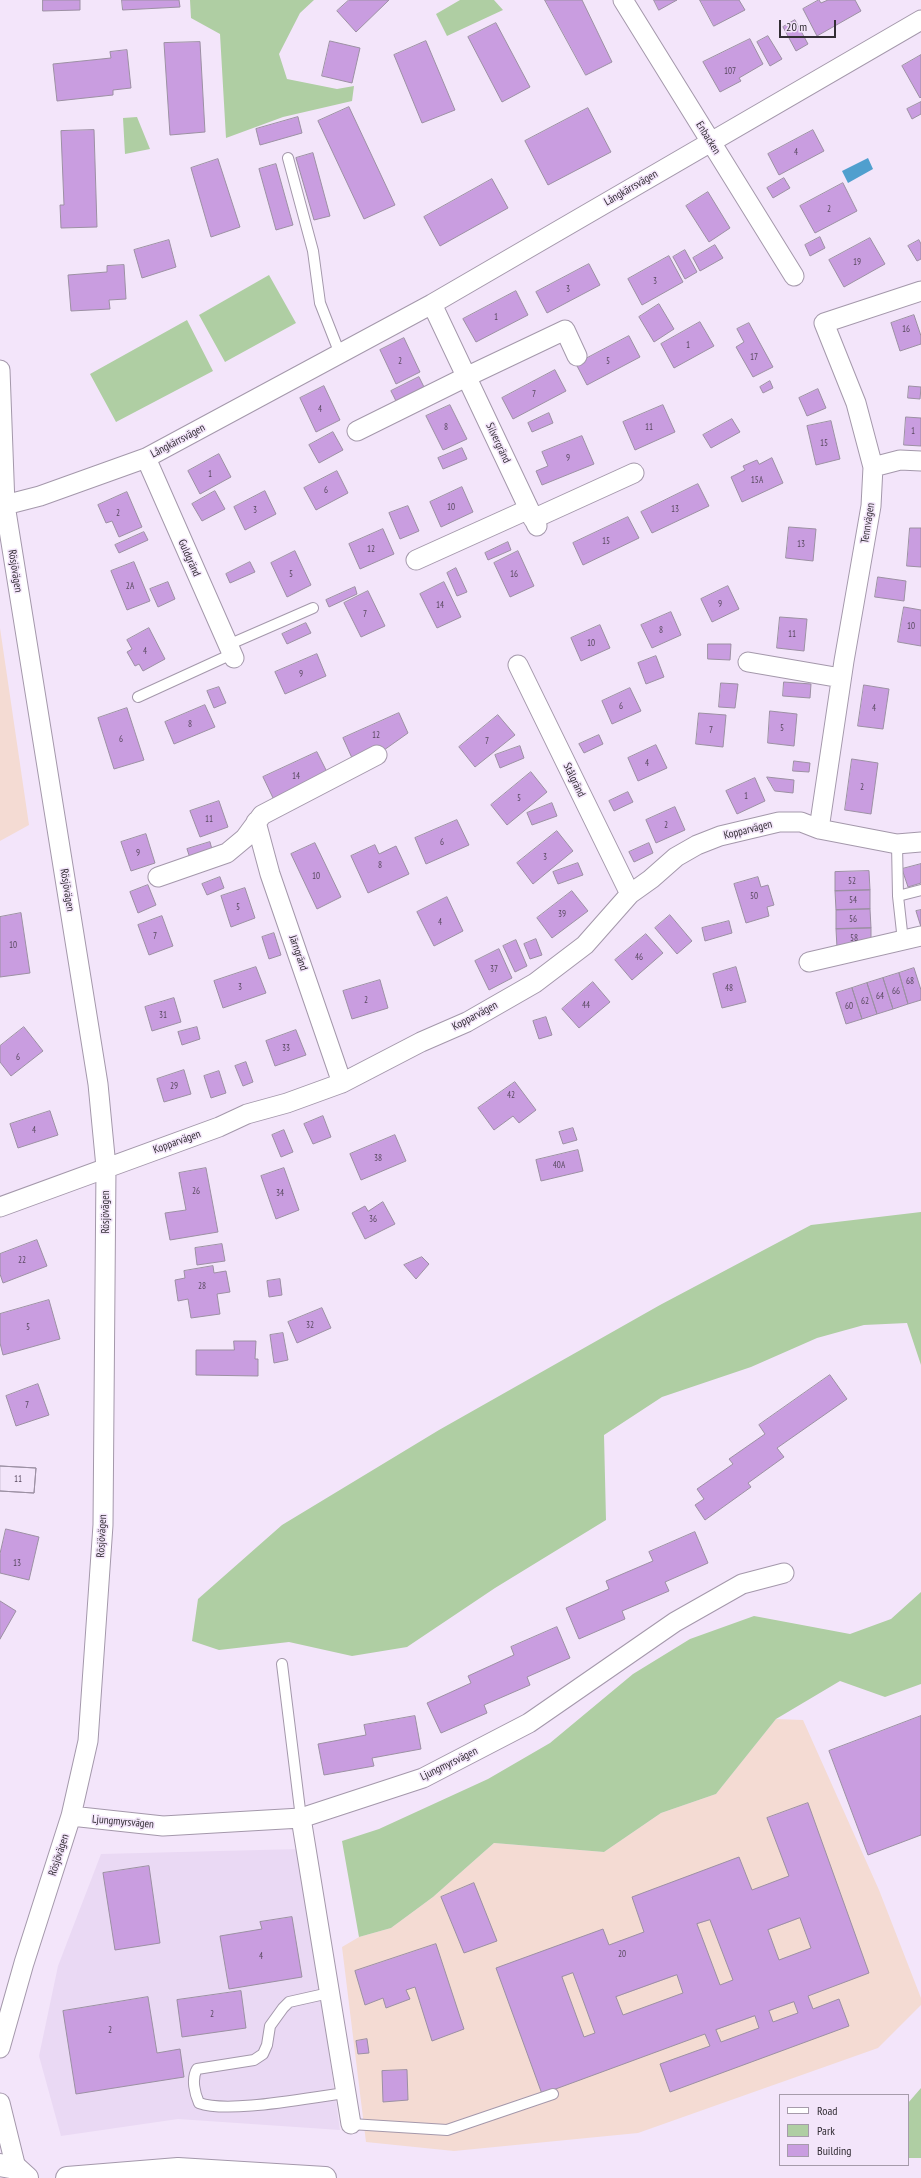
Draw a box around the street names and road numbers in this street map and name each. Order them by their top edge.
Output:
street label: Enbacken [693,119,723,157]
street label: Långkärrsvägen [602,167,660,209]
street label: Långkärrsvägen [149,421,207,461]
street label: Silvergränd [483,421,513,465]
street label: Tennvägen [858,502,878,544]
street label: Guldgränd [175,537,203,579]
street label: Rösjövägen [5,549,25,593]
street label: Stålgränd [560,761,588,799]
street label: Kopparvägen [722,818,774,842]
street label: Rösjövägen [57,868,77,912]
street label: Järngränd [286,934,310,972]
street label: Kopparvägen [450,999,500,1033]
street label: Kopparvägen [151,1127,203,1157]
street label: Rösjövägen [99,1190,113,1234]
street label: Rösjövägen [94,1514,110,1558]
street label: Ljungmyrsvägen [418,1744,480,1784]
street label: Ljungmyrsvägen [91,1813,155,1831]
street label: Rösjövägen [46,1832,72,1878]

